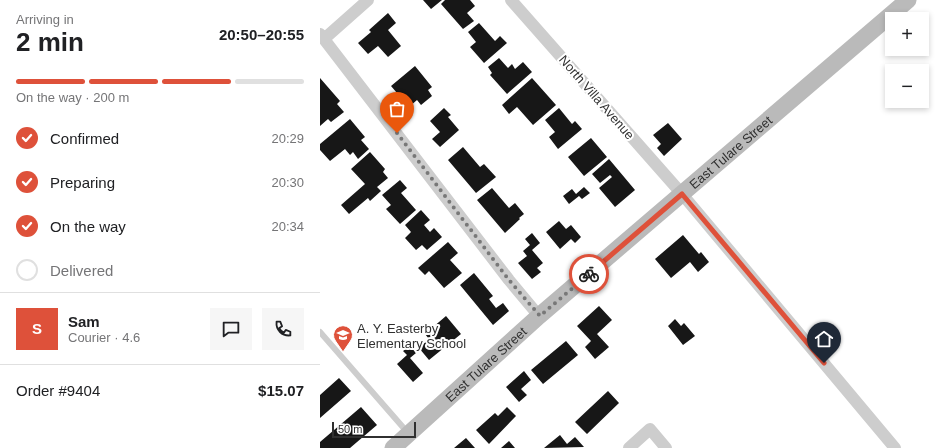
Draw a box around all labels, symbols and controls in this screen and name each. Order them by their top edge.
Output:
text: Arriving in [16,12,74,27]
map controls [885,12,929,108]
button: + [885,12,929,56]
text: 20:50–20:55 [219,26,304,43]
text: 2 min [16,27,84,57]
street label: North Villa Avenue [556,52,637,142]
button: − [885,64,929,108]
text: On the way · 200 m [16,90,129,105]
pin [380,92,414,133]
icon: bag [386,98,408,120]
street label: East Tulare Street [686,113,776,192]
icon: check [16,127,38,149]
text: Confirmed [50,130,119,147]
text: 20:29 [271,131,304,146]
icon: check [16,171,38,193]
text: Preparing [50,174,115,191]
text: 20:30 [271,175,304,190]
icon: check [16,215,38,237]
text: On the way [50,218,126,235]
text: 20:34 [271,219,304,234]
courier [569,254,609,294]
text: Delivered [50,262,113,279]
icon: bike [578,263,600,285]
button: chat [210,308,252,350]
button: phone [262,308,304,350]
text: Sam [68,313,100,330]
text: S [32,320,42,337]
place label: A. Y. Easterby Elementary School [357,321,466,351]
pin [807,322,841,363]
school or university icon: A. Y. Easterby Elementary School [332,324,354,352]
street label: East Tulare Street [442,324,530,405]
icon: home [813,328,835,350]
text: Courier · 4.6 [68,330,140,345]
text: Order #9404 [16,382,100,399]
text: $15.07 [258,382,304,399]
scale bar [332,420,416,439]
text: 50 m [338,423,362,435]

